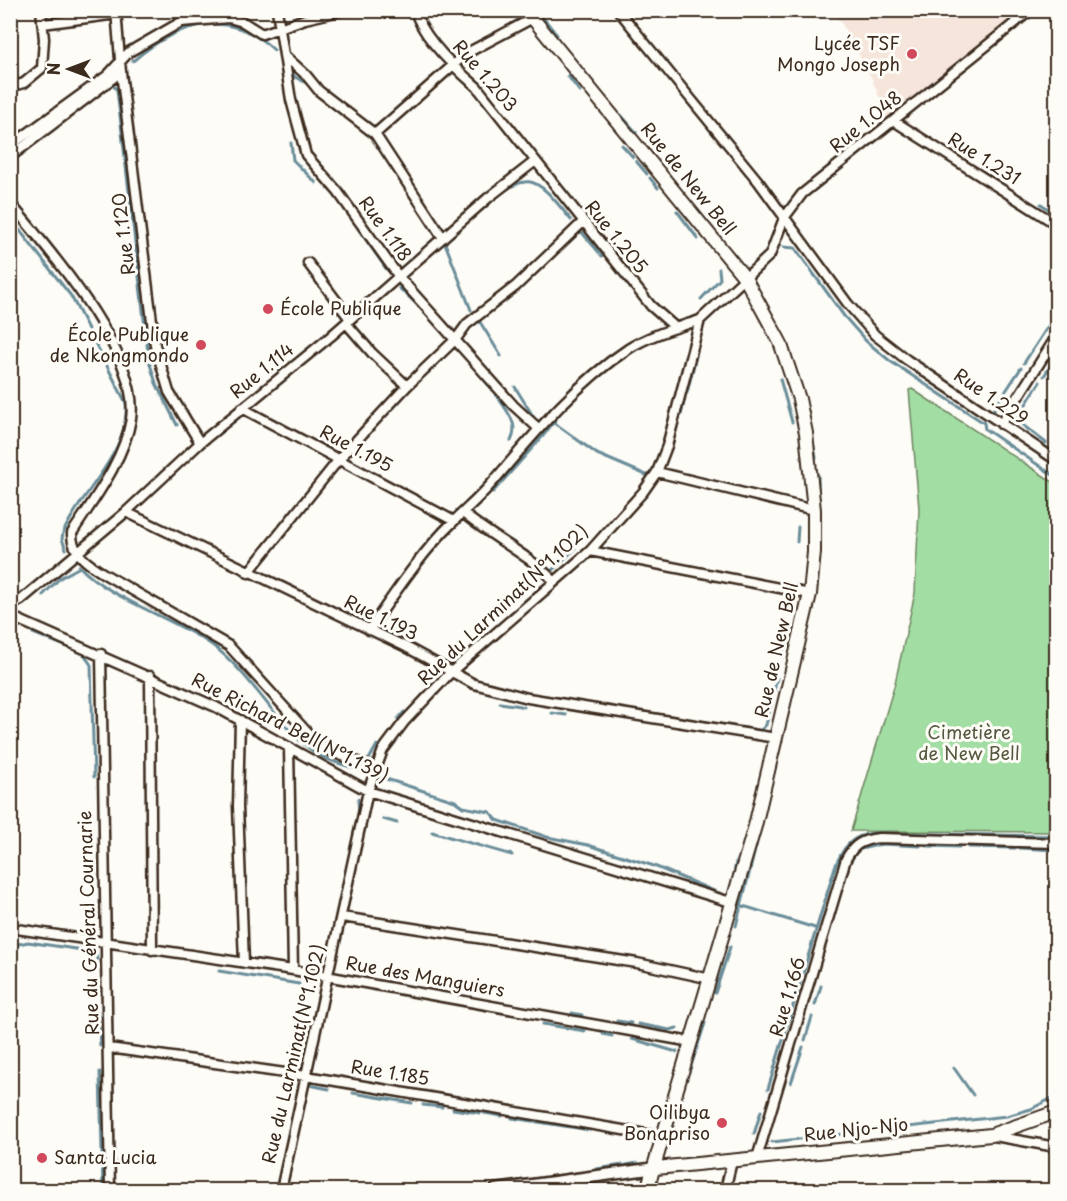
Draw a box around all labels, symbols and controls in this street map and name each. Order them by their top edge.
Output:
place label: Lycée TSF Mongo Joseph [777,29,900,77]
street label: Rue 1.203 [447,33,525,117]
north arrow [39,39,99,99]
marker: Lycée TSF Mongo Joseph [905,47,919,61]
text: N [41,63,65,75]
street label: Rue 1.048 [823,83,907,158]
street label: Rue de New Bell [635,116,743,240]
street label: Rue 1.231 [943,125,1026,191]
street label: Rue 1.118 [353,190,419,266]
street label: Rue 1.120 [104,192,141,277]
street label: Rue 1.205 [579,194,655,278]
place label: École Publique [280,294,402,321]
marker: École Publique [261,302,275,316]
place label: École Publique de Nkongmondo [50,320,189,368]
street label: Rue 1.114 [223,336,299,404]
marker: École Publique de Nkongmondo [194,338,208,352]
street label: Rue 1.229 [949,361,1034,431]
street label: Rue 1.195 [315,417,398,478]
street label: Rue du Larminat(N°1.102) [411,517,593,690]
street label: Rue de New Bell [747,579,804,720]
street label: Rue 1.193 [340,587,423,646]
street label: Rue Richard Bell(N°1.139) [187,665,394,788]
park label: Cimetière de New Bell [918,718,1020,766]
street label: Rue du Général Cournarie [70,810,105,1036]
street label: Rue du Larminat(N°1.102) [254,941,331,1166]
street label: Rue des Manguiers [344,948,507,1003]
street label: Rue 1.166 [762,953,811,1040]
street label: Rue 1.185 [349,1052,431,1091]
place label: Oilibya Bonapriso [624,1098,711,1146]
street label: Rue Njo-Njo [802,1110,909,1147]
marker: Oilibya Bonapriso [715,1116,729,1130]
place label: Santa Lucia [54,1143,156,1170]
marker: Santa Lucia [35,1151,49,1165]

